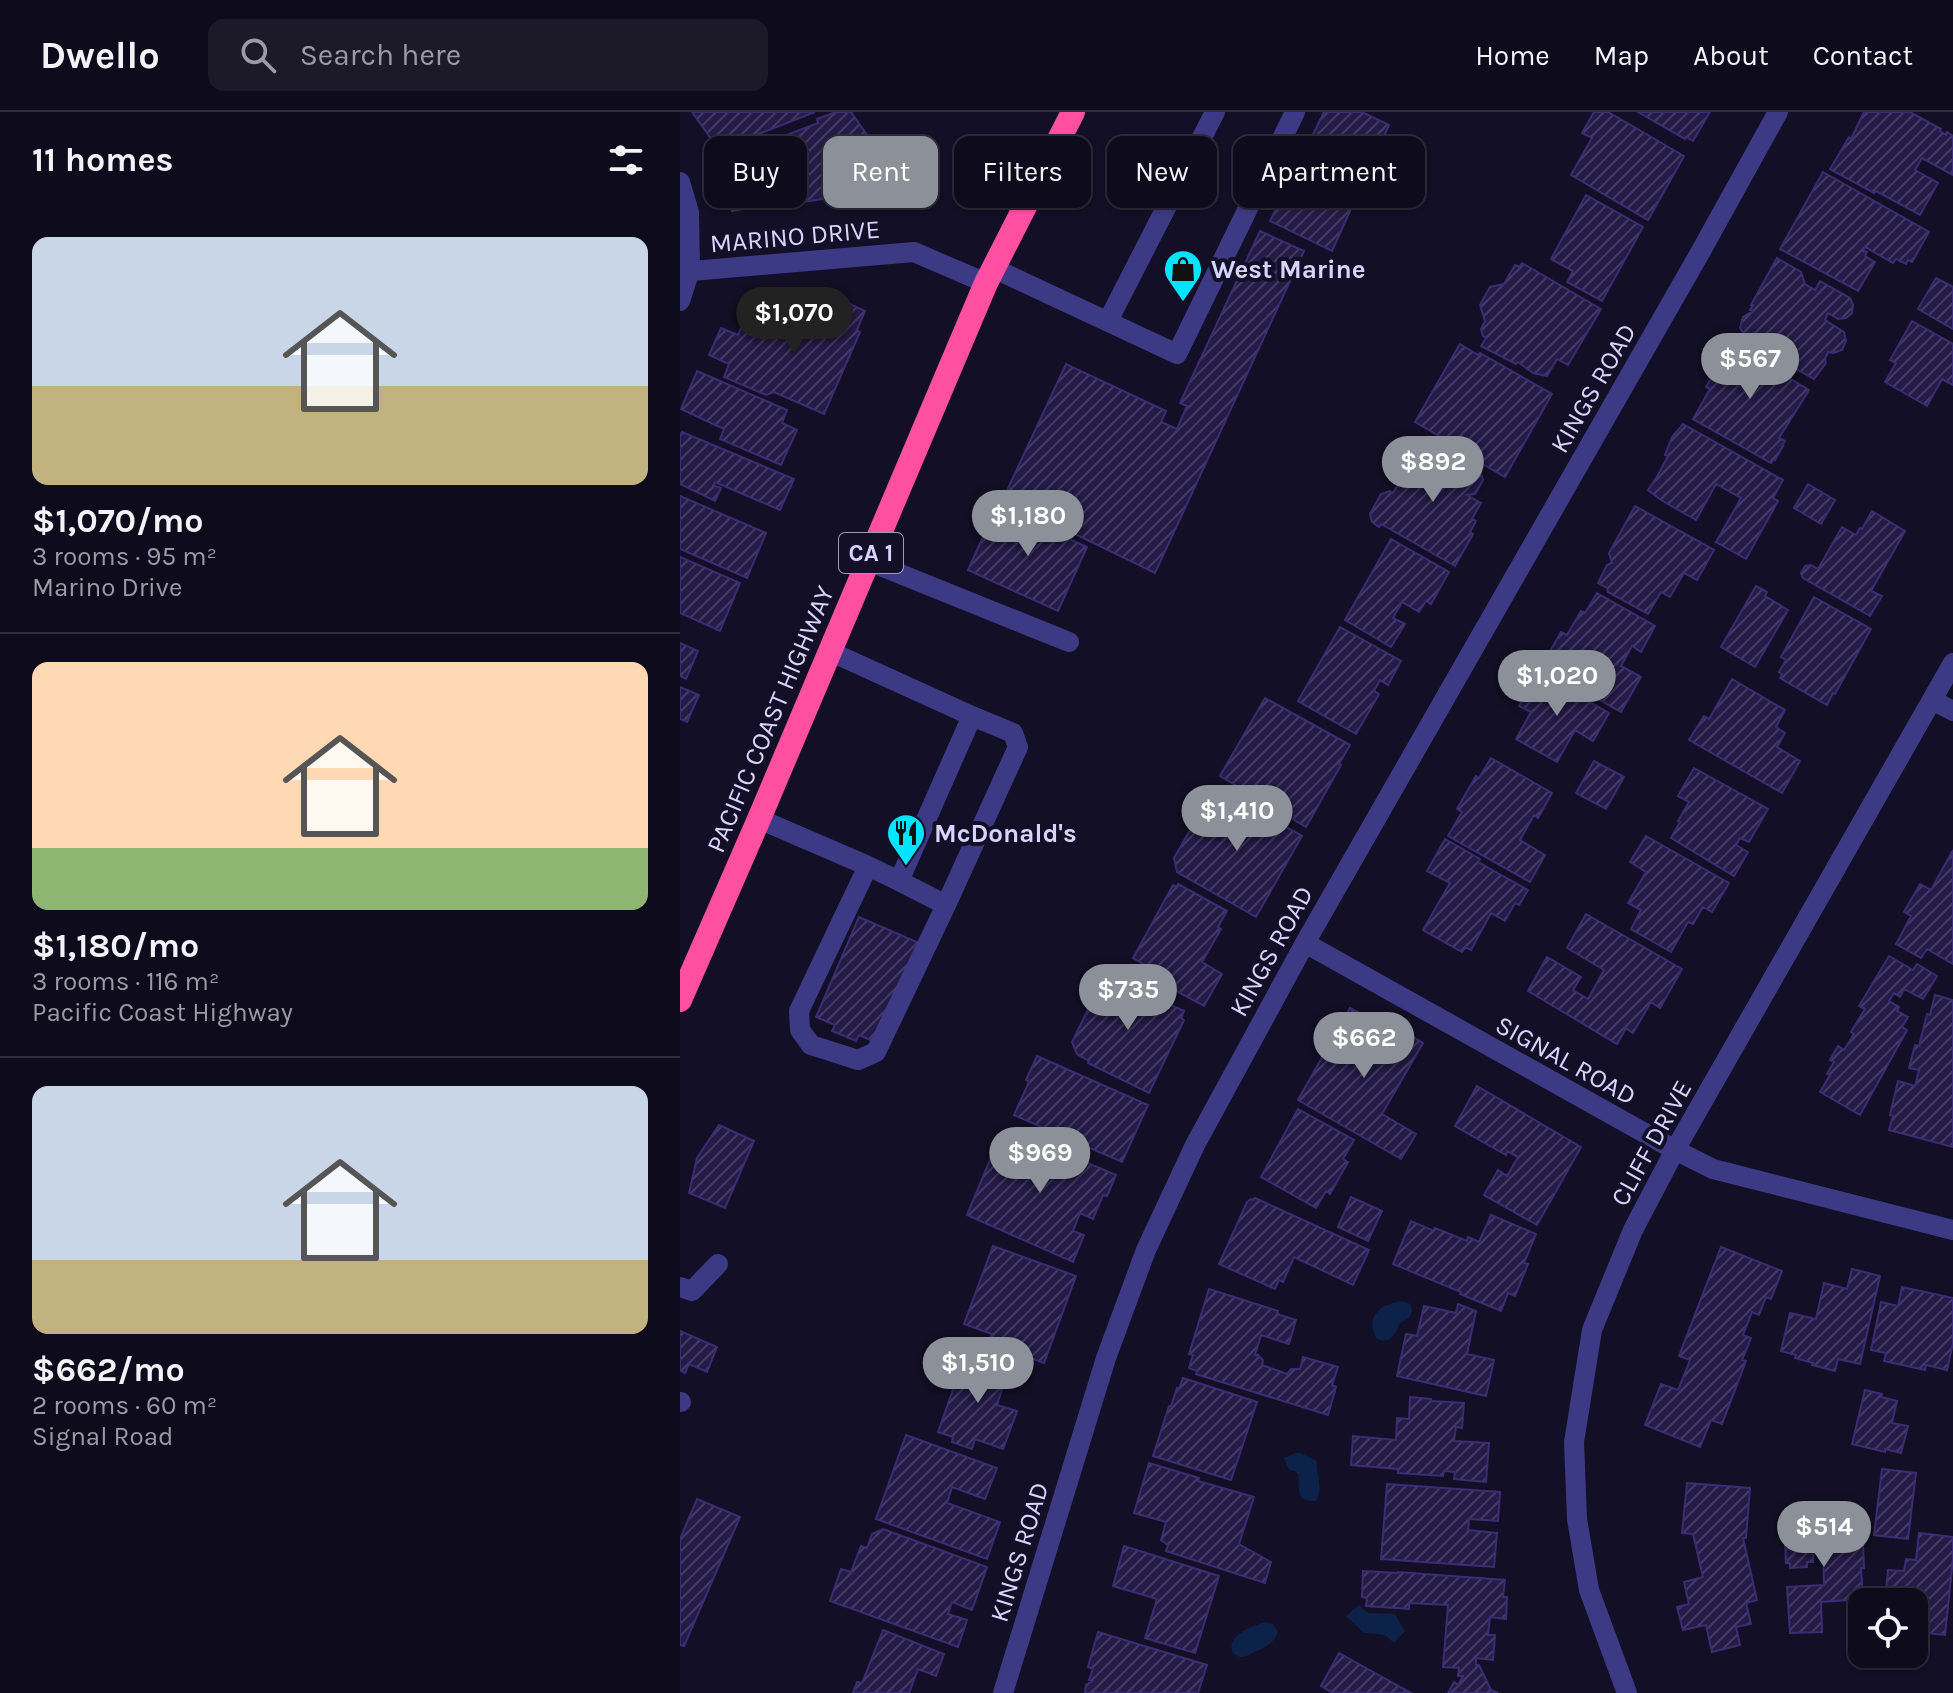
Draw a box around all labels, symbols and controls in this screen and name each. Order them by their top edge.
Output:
search box [208,19,768,91]
text: Dwello [40,33,160,78]
icon: search [236,33,280,77]
text: Search here [300,37,461,73]
text: Home [1475,39,1550,72]
text: Map [1594,39,1649,72]
text: About [1693,39,1769,72]
text: Contact [1813,39,1913,72]
chip: Buy [704,136,807,208]
chip: Rent [823,136,938,208]
chip: Filters [954,136,1091,208]
chip: New [1107,136,1217,208]
chip: Apartment [1233,136,1425,208]
icon: filters [604,138,648,182]
text: 11 homes [32,140,174,180]
street label: MARINO DRIVE [709,214,881,259]
shop icon: West Marine [1162,248,1204,303]
place label: West Marine [1211,254,1366,285]
pin: $1,070 [729,287,859,355]
icon: home [268,289,412,433]
text: $1,070 [754,297,834,328]
street label: KINGS ROAD [1544,318,1643,458]
pin: $567 [1703,333,1797,401]
text: $567 [1719,343,1781,374]
pin: $892 [1386,436,1480,504]
text: $892 [1400,446,1466,477]
pin: $1,180 [963,490,1093,558]
text: $1,180 [990,500,1066,531]
text: $1,070/mo [32,501,204,541]
road number: CA 1 [839,533,903,573]
text: 3 rooms · 95 m² [32,541,217,572]
text: Marino Drive [32,572,182,603]
street label: PACIFIC COAST HIGHWAY [700,580,841,857]
pin: $1,020 [1492,650,1622,718]
text: $1,020 [1516,660,1598,691]
icon: home [268,714,412,858]
pin: $1,410 [1172,785,1302,853]
text: $1,410 [1200,795,1274,826]
restaurant icon: McDonald's [885,812,927,867]
place label: McDonald's [934,818,1077,849]
street label: KINGS ROAD [1223,881,1320,1022]
text: $1,180/mo [32,926,199,966]
pin: $735 [1081,964,1175,1032]
text: 3 rooms · 116 m² [32,966,219,997]
text: $735 [1097,974,1159,1005]
text: Pacific Coast Highway [32,997,293,1028]
street label: SIGNAL ROAD [1490,1009,1641,1112]
pin: $662 [1317,1012,1411,1080]
text: $662 [1331,1022,1397,1053]
street label: CLIFF DRIVE [1604,1075,1699,1211]
pin: $969 [993,1127,1087,1195]
text: $969 [1007,1137,1073,1168]
icon: home [268,1138,412,1282]
pin: $1,510 [913,1337,1043,1405]
text: $1,510 [941,1347,1015,1378]
text: $662/mo [32,1350,185,1390]
text: 2 rooms · 60 m² [32,1390,217,1421]
text: Signal Road [32,1421,173,1452]
street label: KINGS ROAD [984,1479,1055,1626]
pin: $514 [1777,1501,1871,1569]
text: $514 [1795,1511,1853,1542]
map controls [1848,1588,1928,1668]
button: locate [1848,1588,1928,1668]

